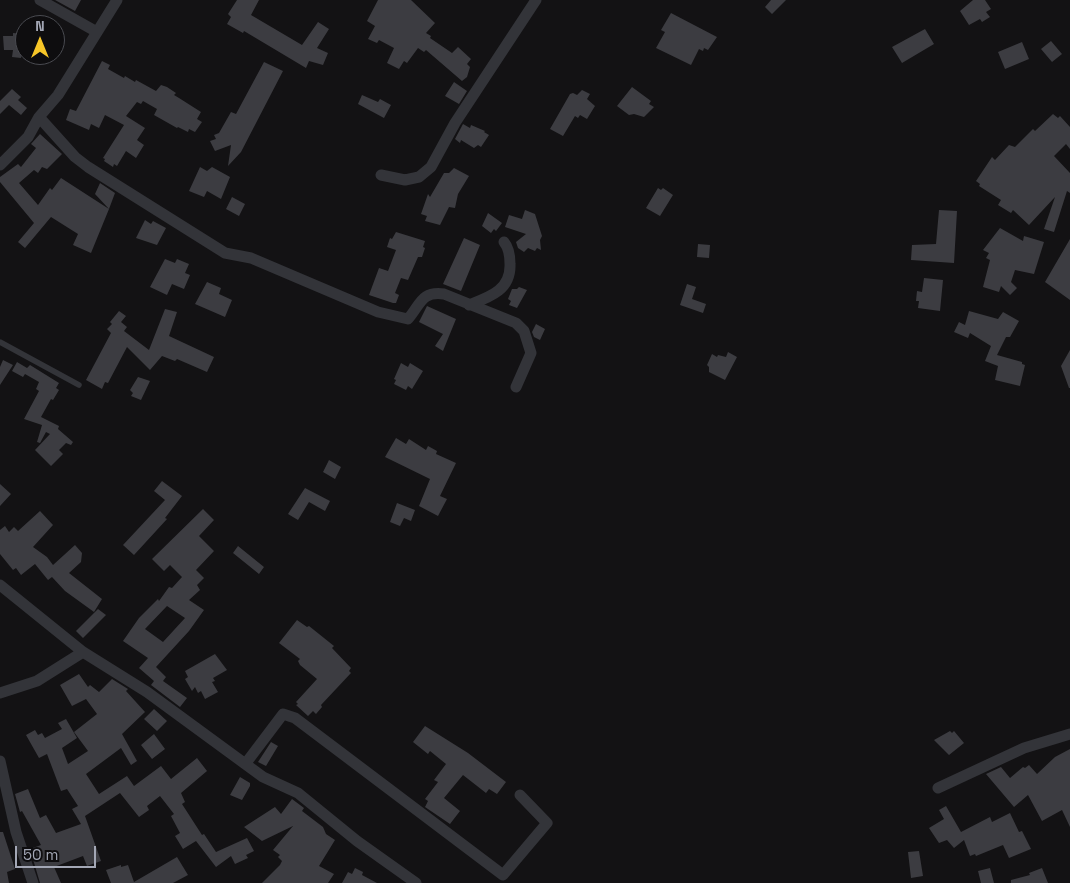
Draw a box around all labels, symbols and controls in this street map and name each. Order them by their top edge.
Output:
north arrow [15,15,65,65]
text: N [35,17,45,35]
scale bar [18,836,99,868]
text: 50 m [23,845,58,864]

